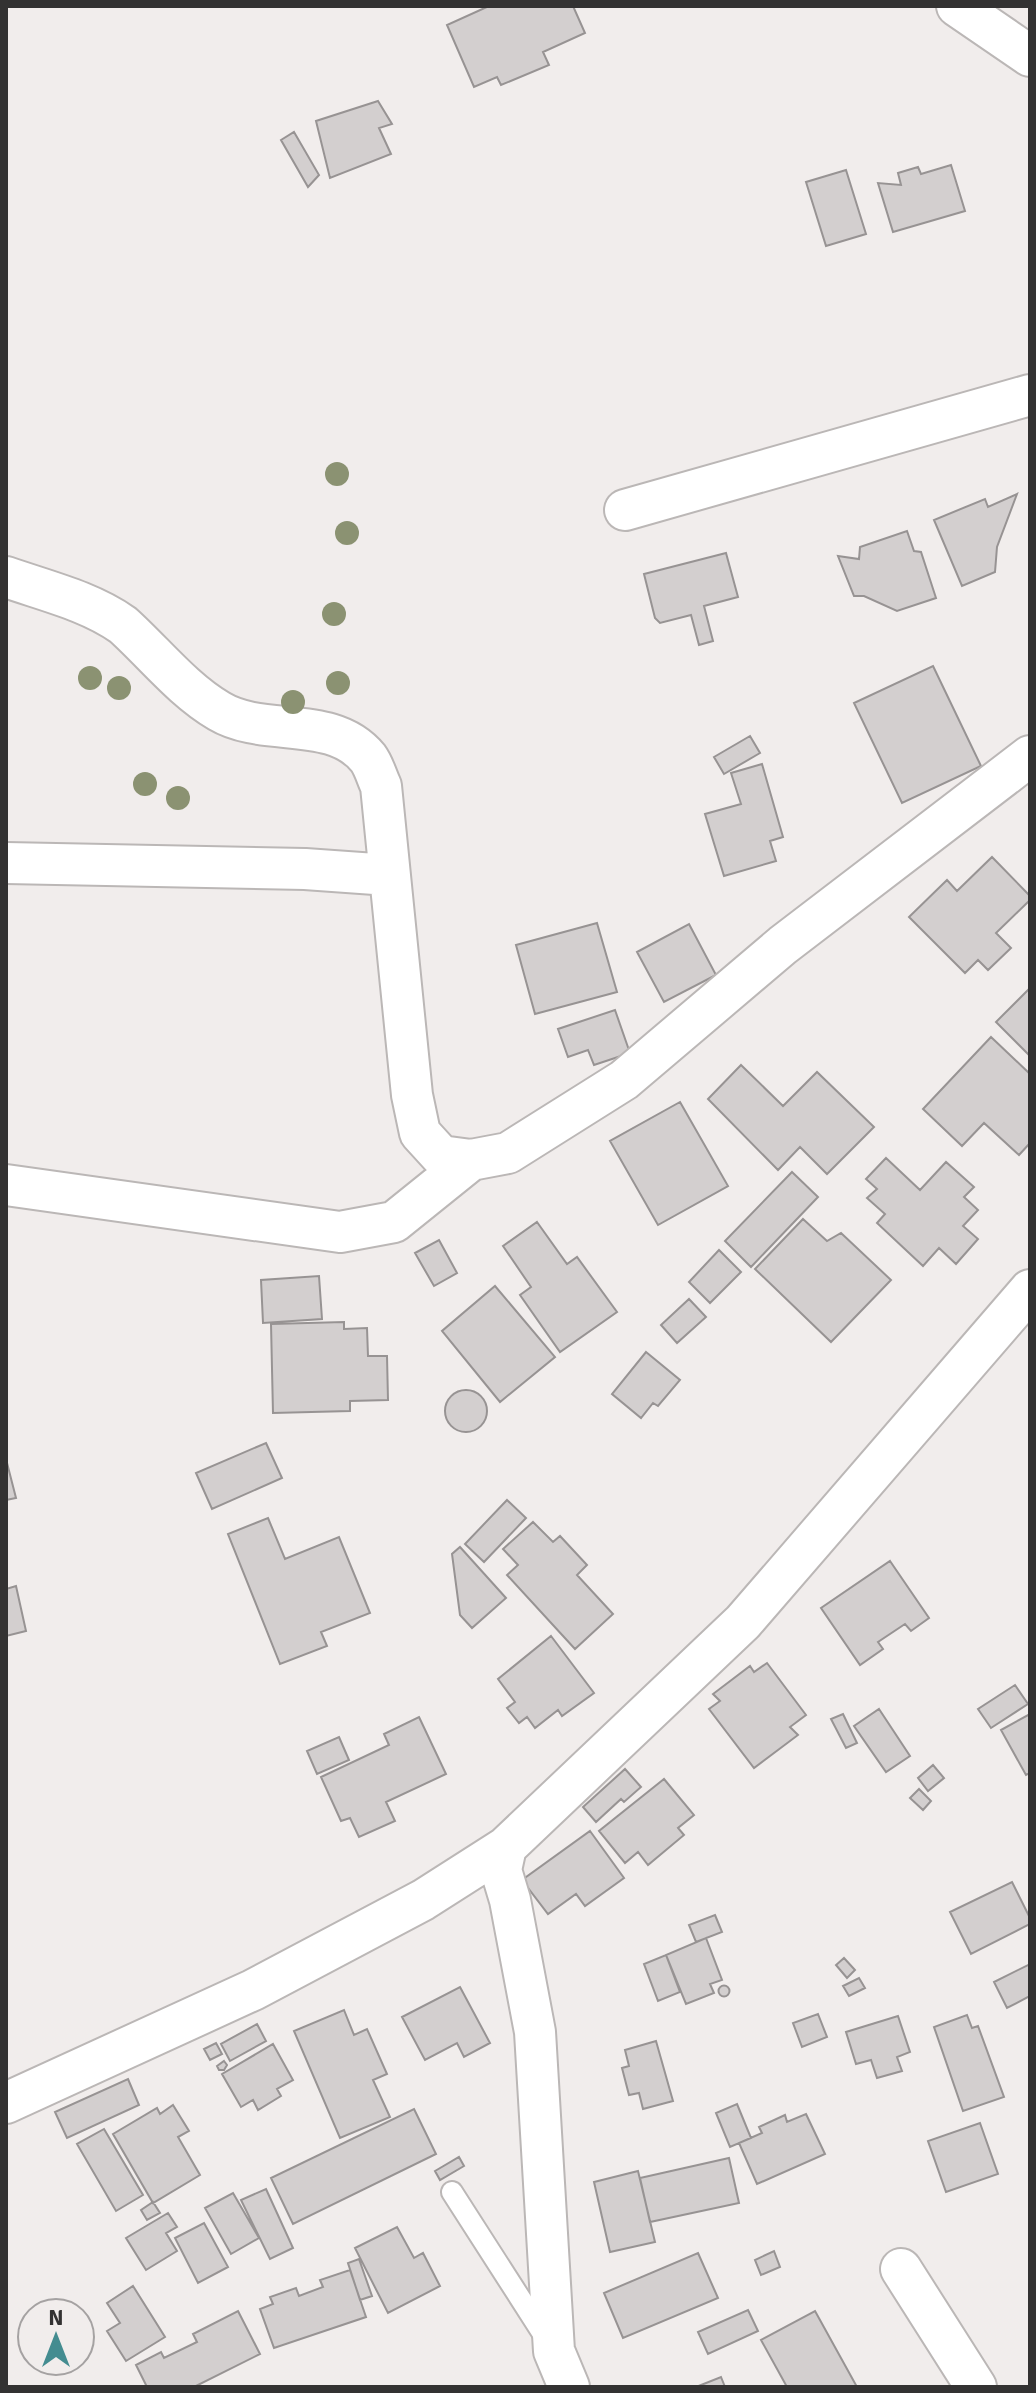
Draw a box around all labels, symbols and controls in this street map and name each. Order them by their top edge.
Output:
north arrow [16,2297,96,2377]
text: N [48,2304,64,2331]

